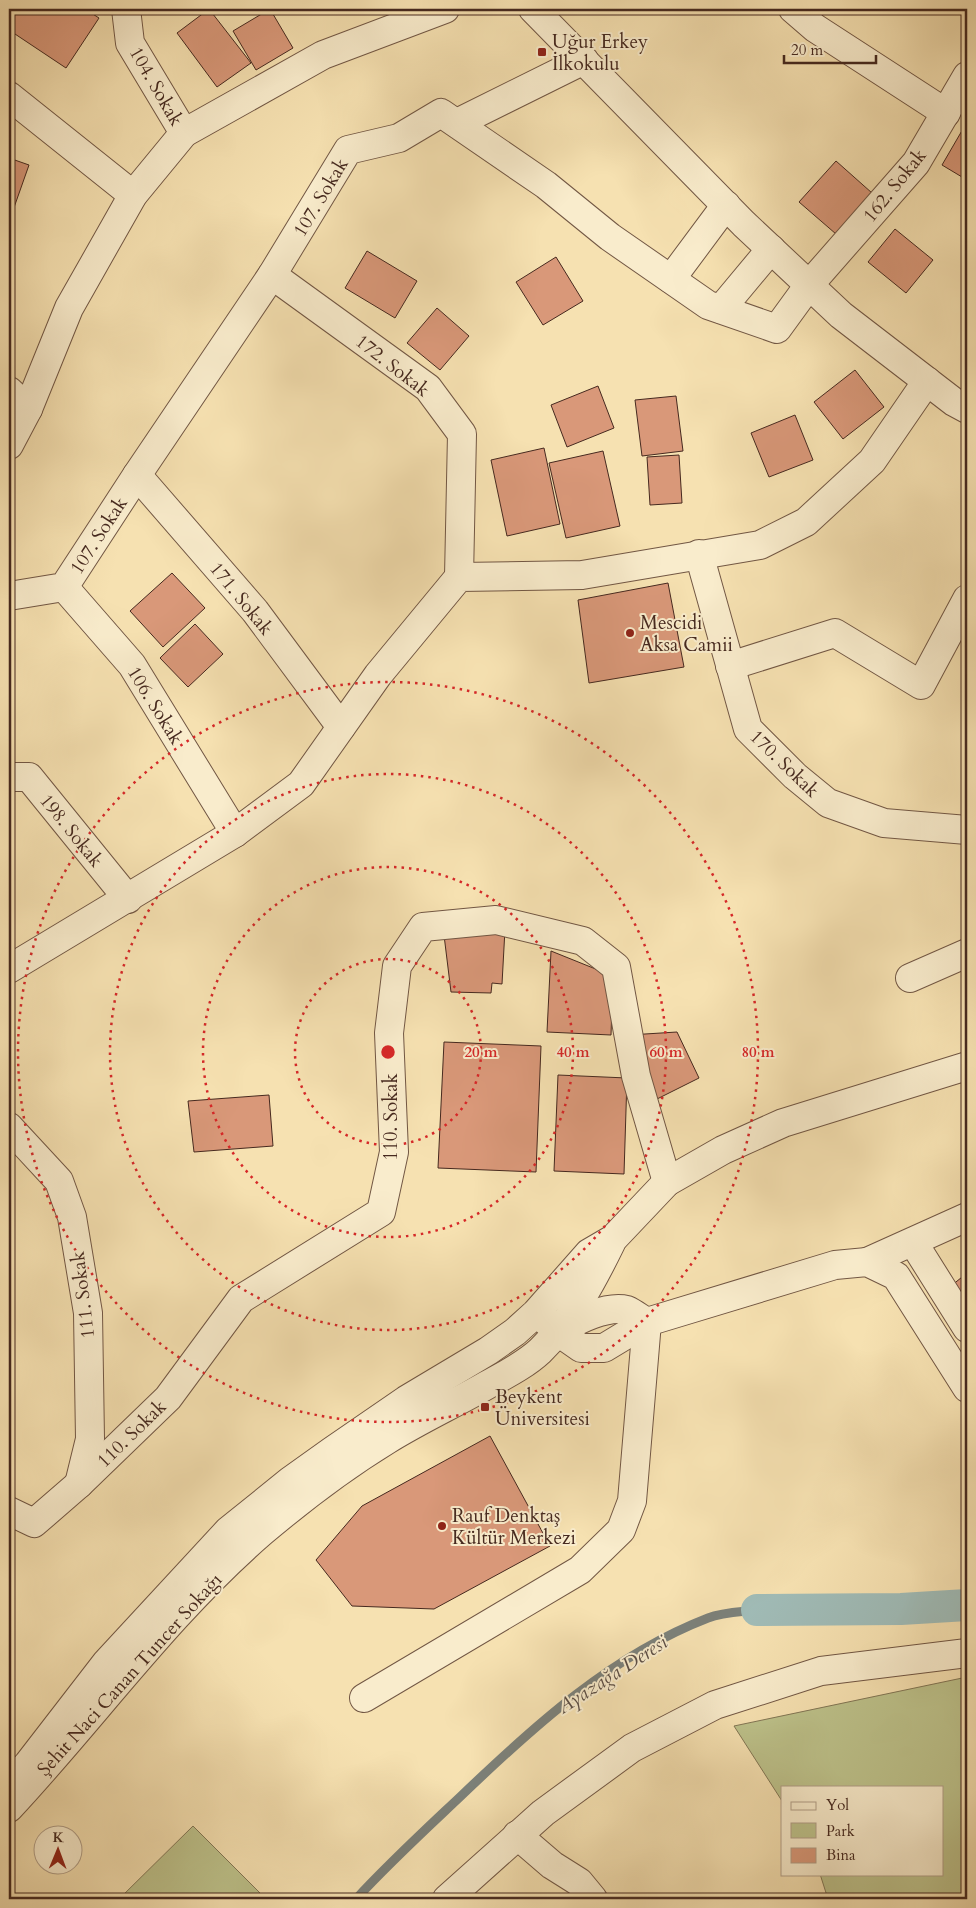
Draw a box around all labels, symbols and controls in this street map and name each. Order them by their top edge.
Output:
place label: Uğur Erkey İlkokulu [552,29,648,77]
scale bar [784,32,876,64]
text: 20 m [791,40,823,60]
street label: 104. Sokak [123,42,190,132]
marker: Uğur Erkey İlkokulu [536,46,548,58]
street label: 162. Sokak [857,143,933,228]
street label: 107. Sokak [287,153,355,242]
street label: 172. Sokak [350,329,435,403]
street label: 107. Sokak [64,491,134,579]
street label: 171. Sokak [204,556,279,641]
place label: Mescidi Aksa Camii [640,610,733,658]
marker: Mescidi Aksa Camii [624,627,636,639]
street label: 106. Sokak [121,662,190,750]
street label: 170. Sokak [744,724,825,804]
street label: 198. Sokak [34,788,109,873]
text: 20 m [464,1042,498,1062]
text: 40 m [556,1042,590,1062]
text: 60 m [649,1042,683,1062]
text: 80 m [741,1042,775,1062]
centre of rings [379,1043,397,1061]
street label: 110. Sokak [378,1072,404,1161]
street label: 111. Sokak [65,1249,101,1340]
place label: Beykent Üniversitesi [495,1384,590,1432]
street label: 110. Sokak [91,1393,173,1473]
marker: Beykent Üniversitesi [479,1401,491,1413]
place label: Rauf Denktaş Kültür Merkezi [452,1503,576,1551]
marker: Rauf Denktaş Kültür Merkezi [436,1520,448,1532]
street label: Şehit Naci Canan Tuncer Sokağı [31,1568,228,1782]
water label: Ayazağa Deresi [551,1628,673,1721]
legend [781,1786,944,1876]
text: Yol [826,1795,849,1815]
text: Park [826,1821,855,1841]
north arrow [32,1826,82,1876]
text: K [52,1828,65,1847]
text: Bina [826,1845,856,1865]

